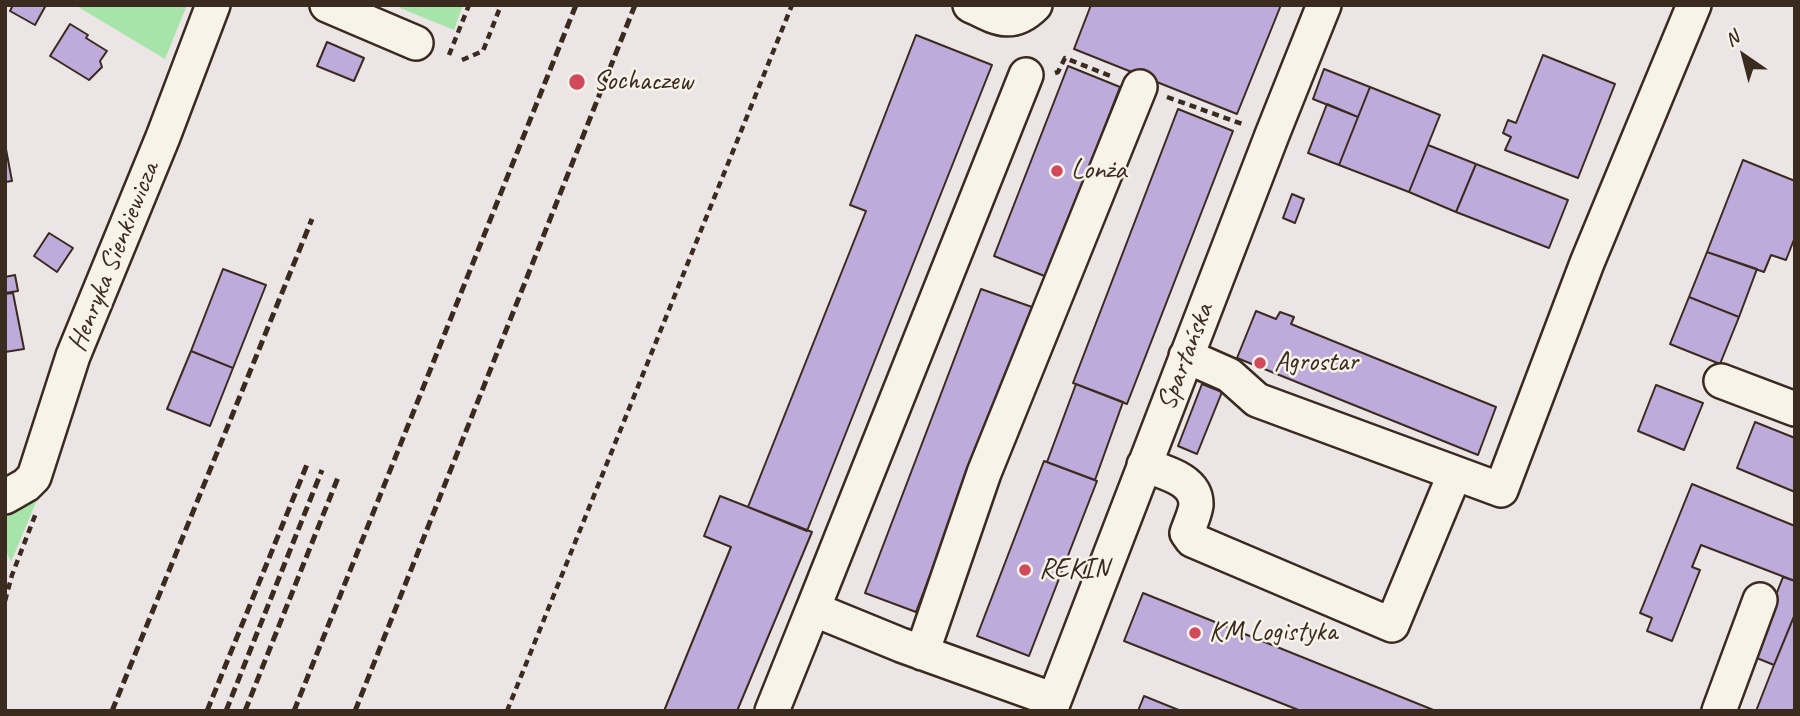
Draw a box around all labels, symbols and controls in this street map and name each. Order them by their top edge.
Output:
north arrow [1709,21,1779,91]
text: N [1720,26,1744,52]
place label: Sochaczew [593,65,693,99]
marker: Sochaczew [567,72,587,92]
place label: Lonża [1071,154,1126,188]
street label: Henryka Sienkiewicza [61,158,167,356]
marker: Lonża [1049,163,1065,179]
street label: Spartańska [1150,299,1222,415]
place label: Agrostar [1274,346,1358,380]
marker: Agrostar [1252,355,1268,371]
place label: REKIN [1039,553,1109,587]
marker: REKIN [1017,562,1033,578]
place label: KM Logistyka [1209,616,1337,650]
marker: KM Logistyka [1187,625,1203,641]

